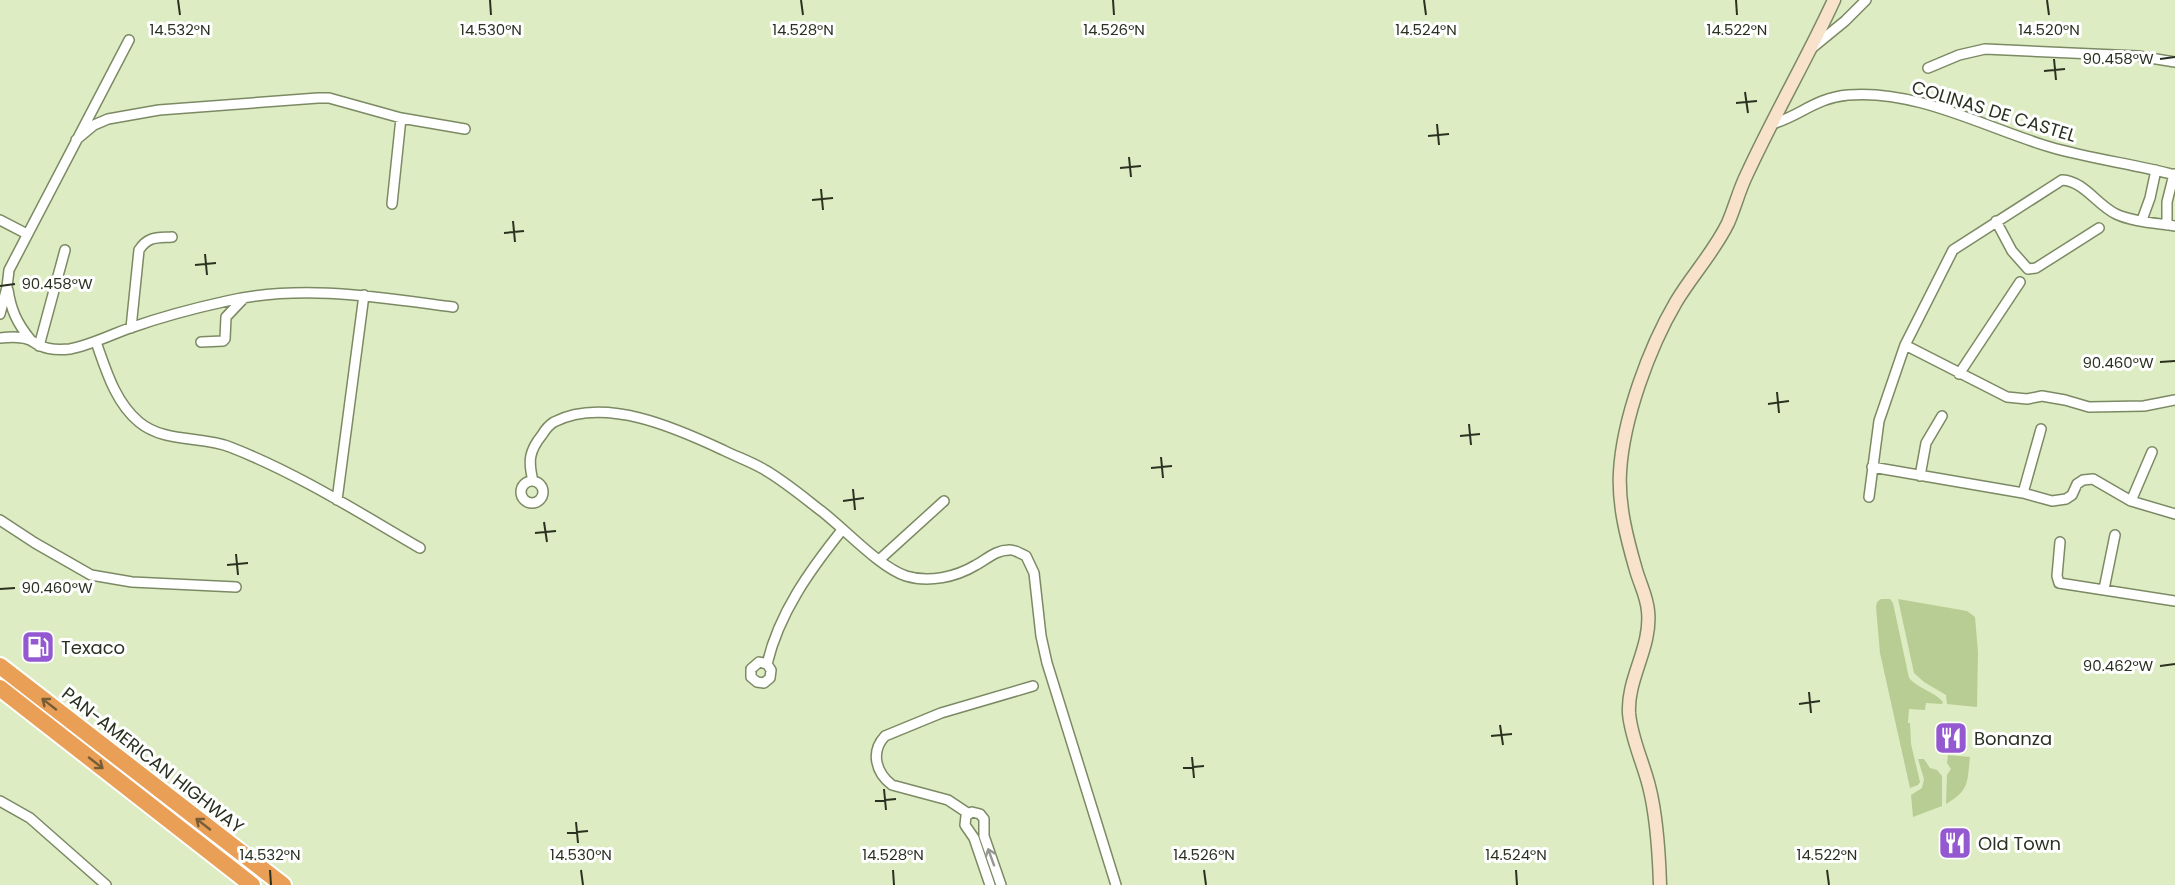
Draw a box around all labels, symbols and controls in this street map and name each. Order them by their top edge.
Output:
text: 14.532°N [150,19,210,40]
text: 14.530°N [460,19,522,40]
text: 14.528°N [772,19,834,40]
text: 14.526°N [1083,19,1145,40]
text: 14.524°N [1395,19,1457,40]
text: 14.522°N [1707,19,1767,40]
text: 14.520°N [2018,19,2080,40]
text: 90.458°W [2082,48,2154,69]
street label: COLINAS DE CASTEL [1909,74,2079,148]
text: 90.458°W [21,273,93,294]
text: 90.460°W [2082,352,2154,373]
text: 90.460°W [21,577,93,598]
fuel station icon: Texaco [20,629,56,665]
place label: Texaco [61,635,125,660]
text: 90.462°W [2083,655,2154,676]
street label: PAN-AMERICAN HIGHWAY [57,681,249,839]
one-way arrow [41,698,57,711]
restaurant icon: Bonanza [1933,720,1969,756]
place label: Bonanza [1974,726,2052,751]
one-way arrow [87,757,103,770]
one-way arrow [195,817,211,830]
restaurant icon: Old Town [1937,825,1973,861]
place label: Old Town [1978,831,2061,856]
text: 14.532°N [240,844,300,865]
text: 14.530°N [550,844,612,865]
text: 14.528°N [862,844,924,865]
text: 14.526°N [1173,844,1235,865]
text: 14.524°N [1485,844,1547,865]
text: 14.522°N [1797,844,1857,865]
one-way arrow [985,848,996,867]

